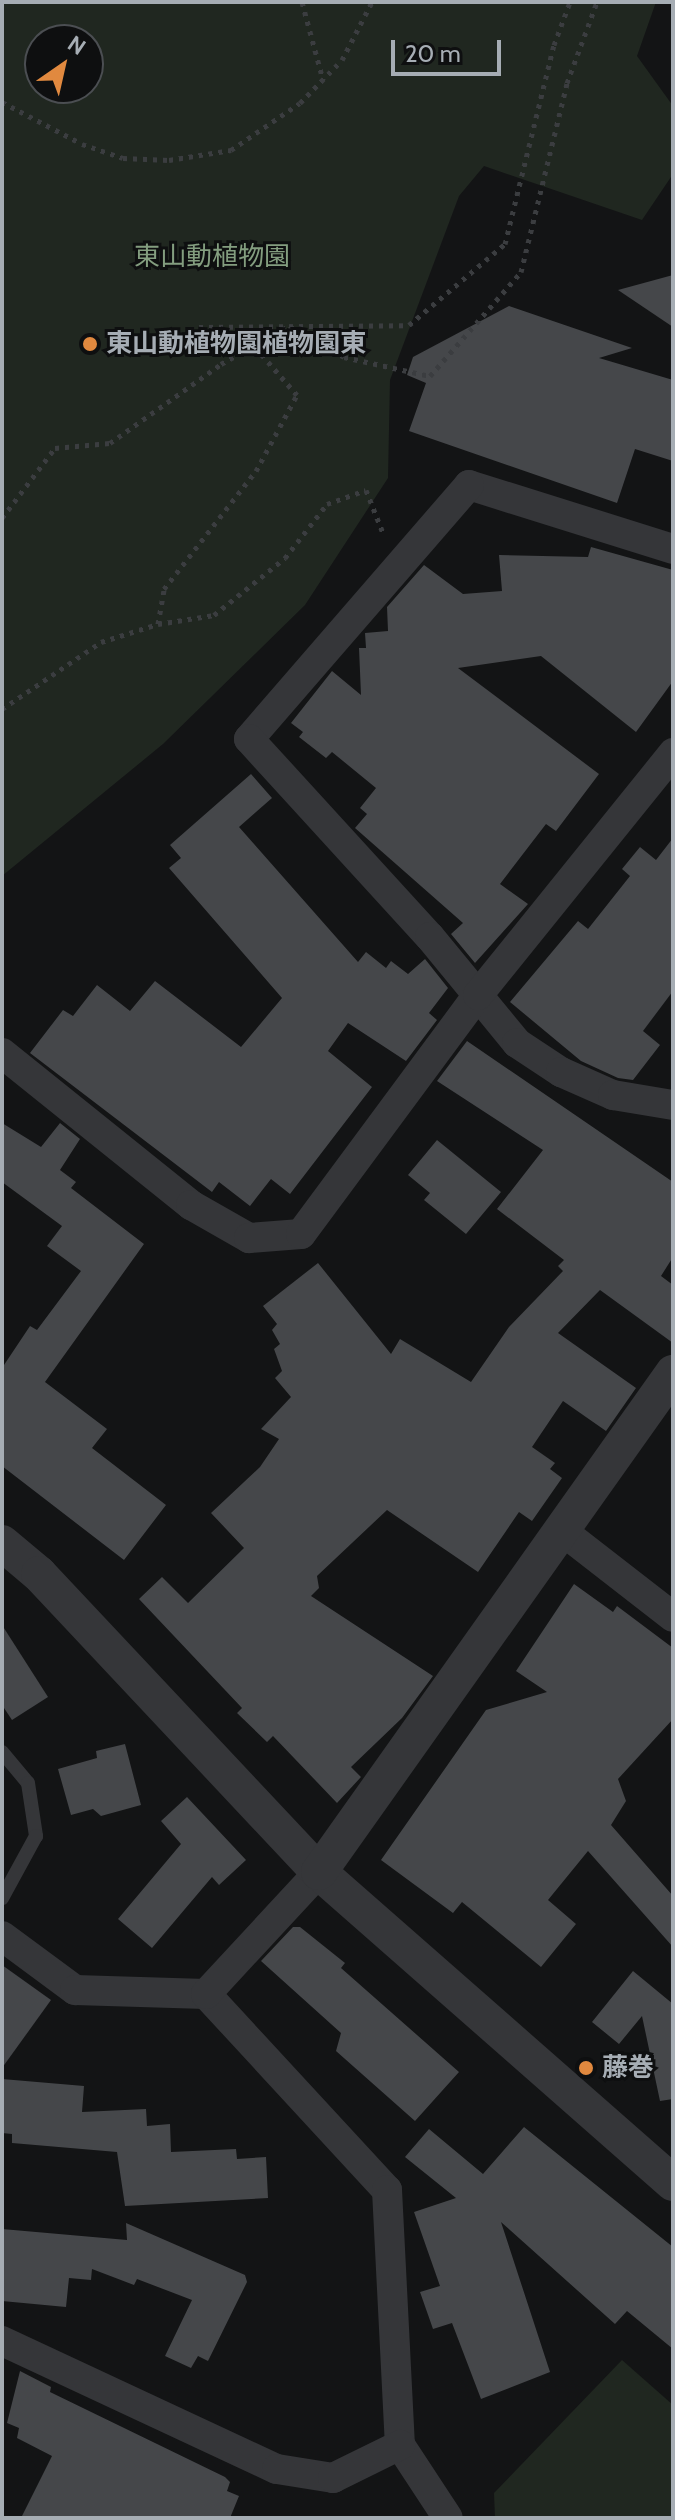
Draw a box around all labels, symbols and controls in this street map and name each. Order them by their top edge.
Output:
north arrow [24,24,104,104]
scale bar [395,24,505,74]
text: N [63,30,91,61]
text: 20 m [405,39,461,68]
park label: 東山動植物園 [134,241,290,273]
place label: 東山動植物園植物園東 [106,328,366,360]
marker: 東山動植物園植物園東 [81,335,99,353]
place label: 藤巻 [602,2052,654,2084]
marker: 藤巻 [577,2059,595,2077]

